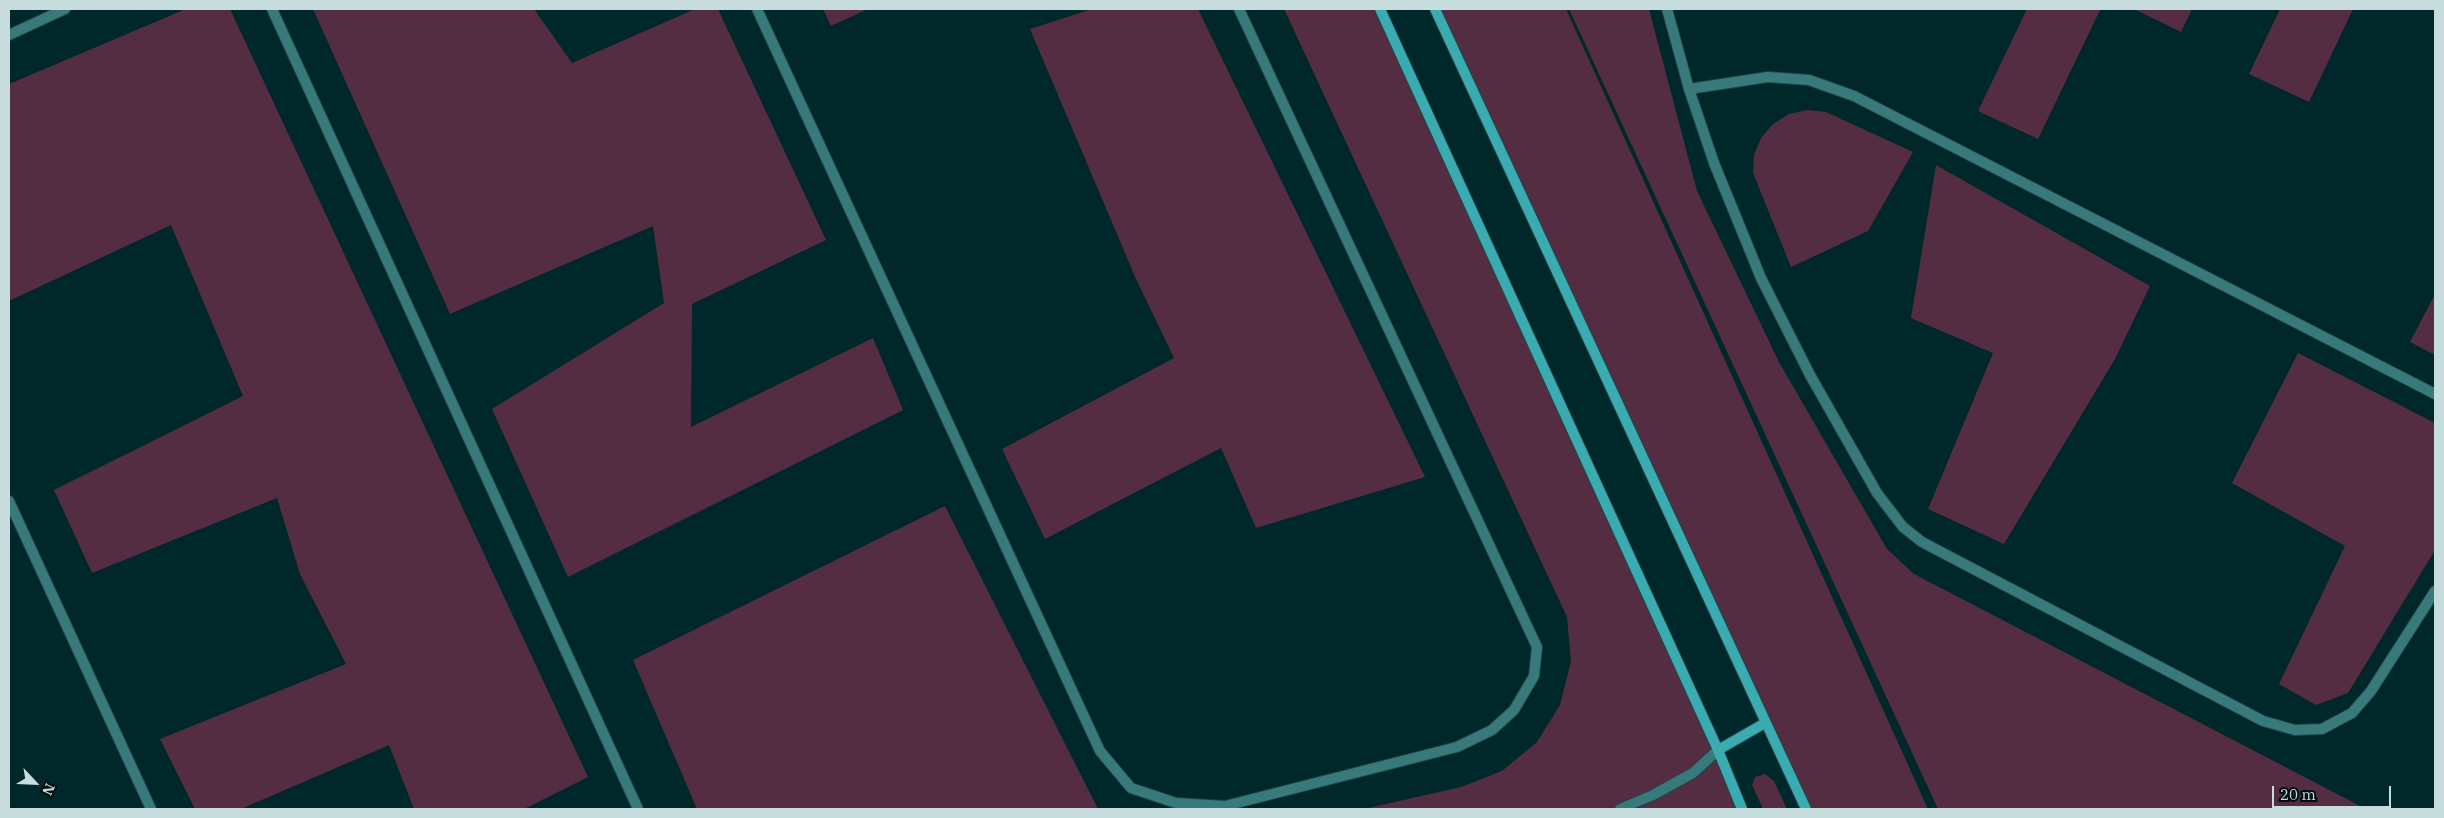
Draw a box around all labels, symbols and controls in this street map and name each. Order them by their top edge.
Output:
north arrow [10,758,60,808]
scale bar [2274,776,2393,808]
text: N [38,781,59,798]
text: 20 m [2280,785,2316,804]

